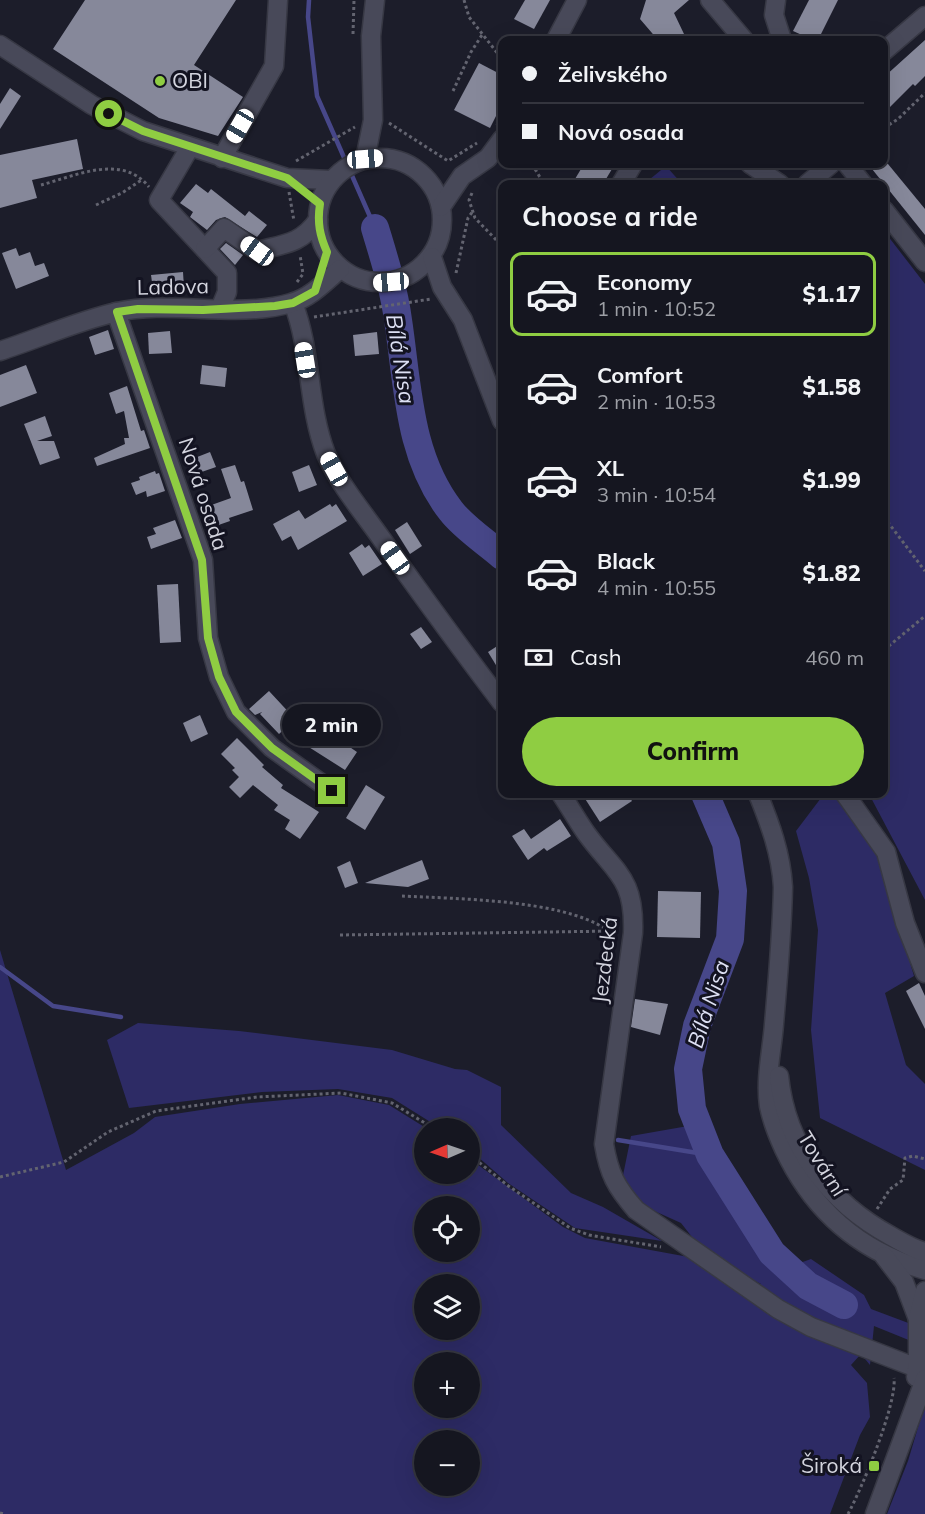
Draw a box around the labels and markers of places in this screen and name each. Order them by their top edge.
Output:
place label: OBI [172,67,208,93]
marker: OBI [153,74,167,88]
place label: Široká [801,1452,862,1478]
marker: Široká [867,1459,881,1473]

